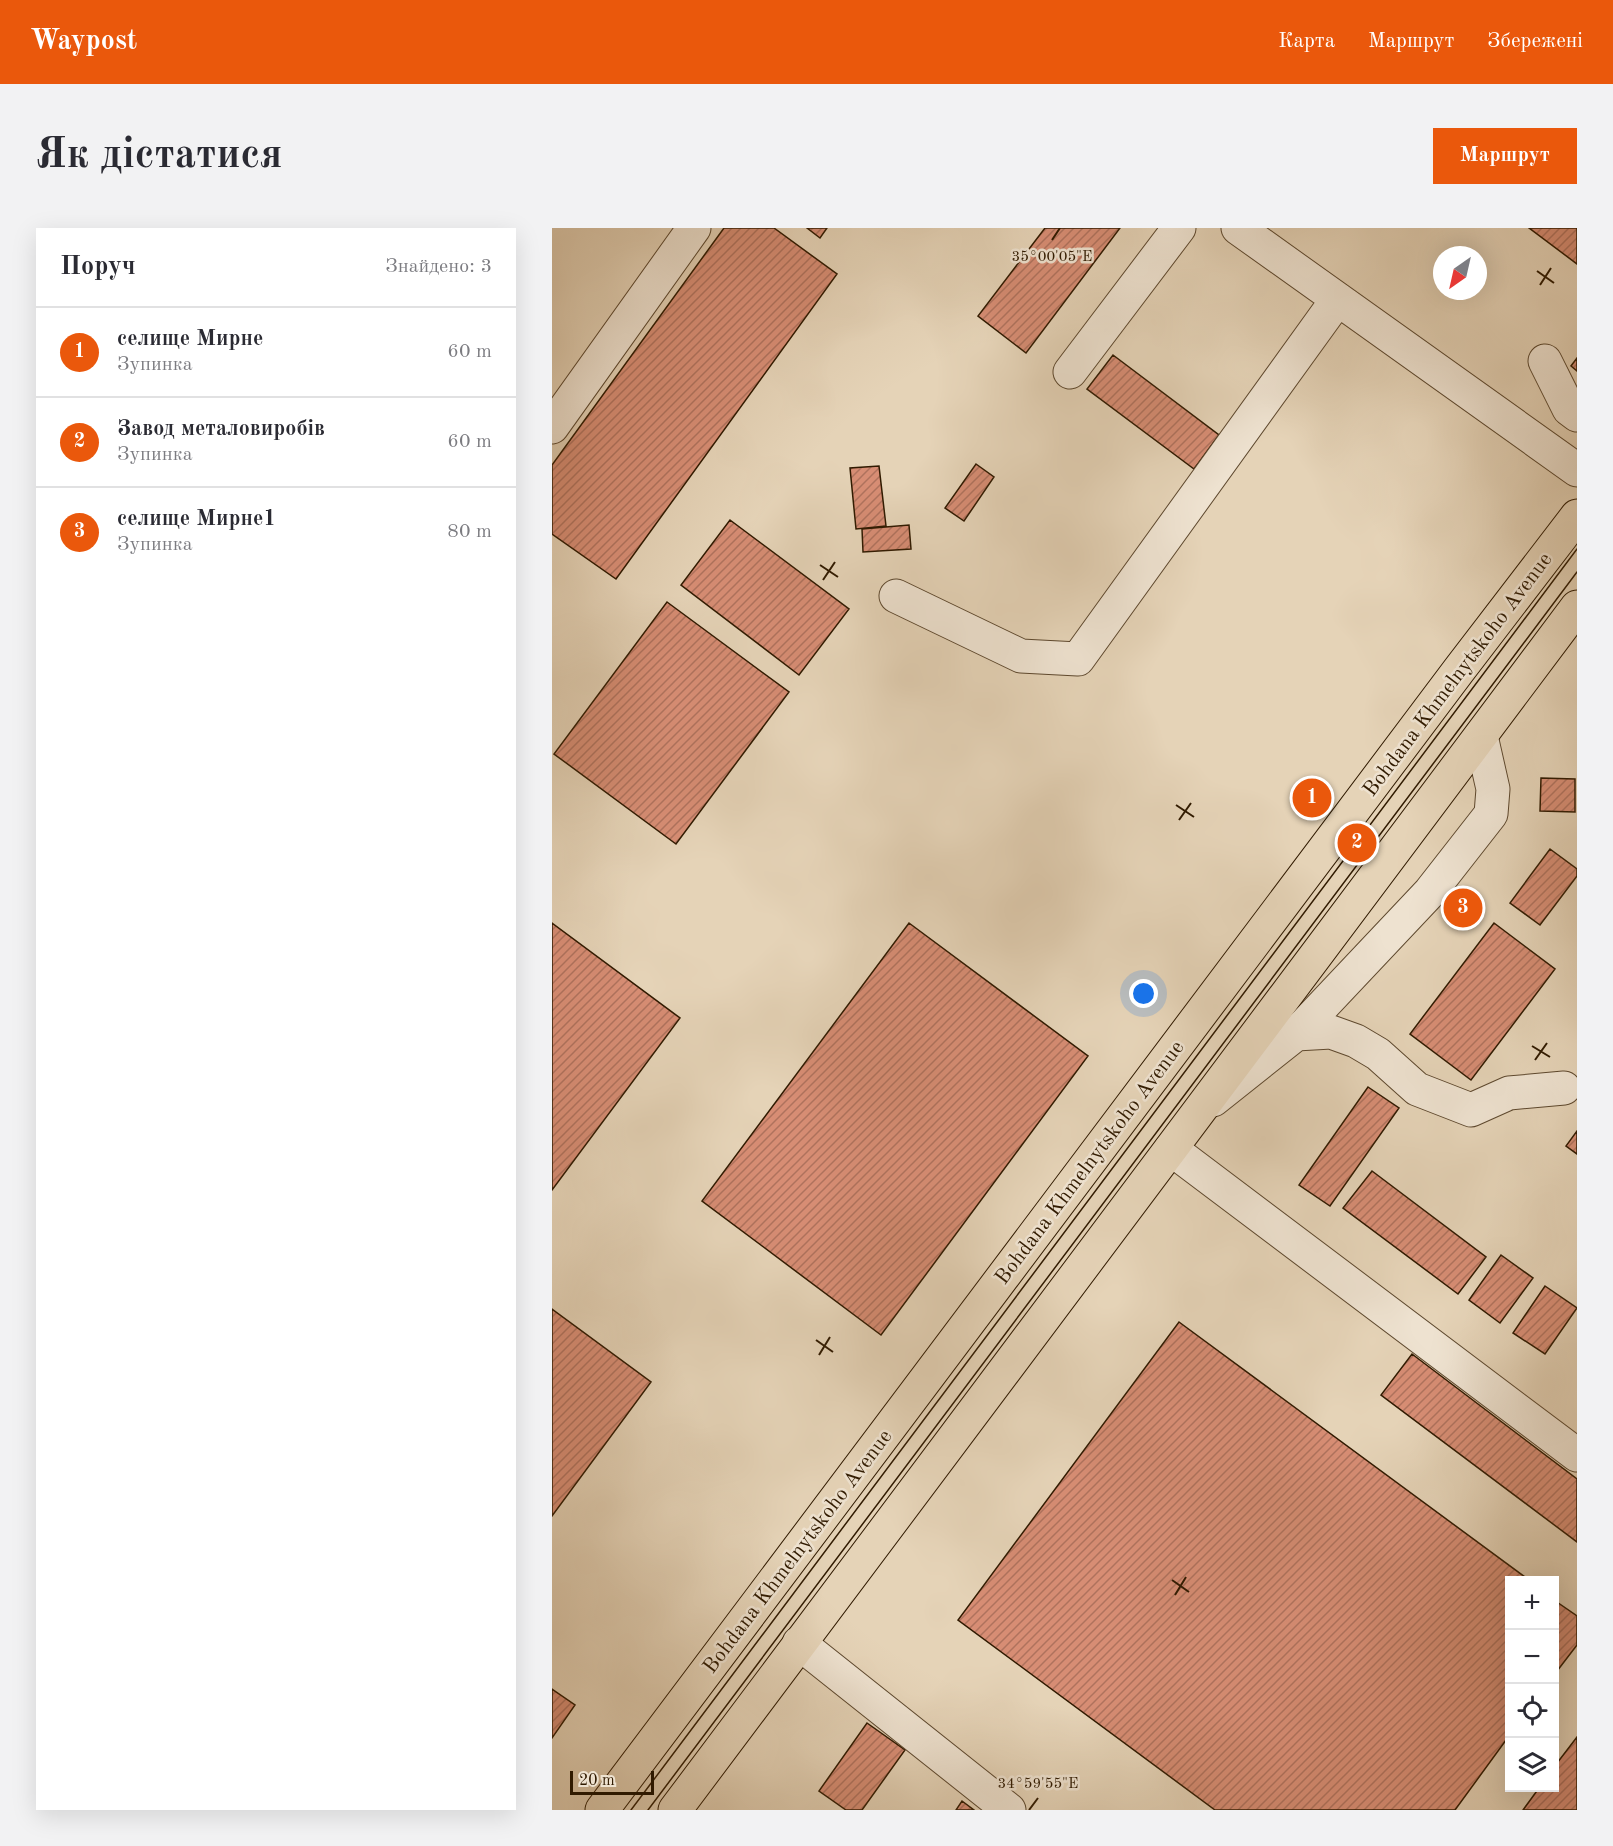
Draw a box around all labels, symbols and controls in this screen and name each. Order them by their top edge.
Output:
text: Waypost [30,28,137,56]
text: Карта [1278,31,1335,52]
text: Маршрут [1368,31,1454,52]
text: Збережені [1487,31,1583,52]
button: Маршрут [1433,128,1577,184]
text: Як дістатися [36,135,283,177]
north arrow [1433,246,1487,300]
text: 35°00'05"E [1012,250,1092,265]
text: Поруч [60,254,136,280]
text: Знайдено: 3 [385,257,492,277]
text: селище Мирне [117,328,263,350]
text: 1 [74,342,85,362]
text: 60 m [447,342,492,362]
text: Зупинка [117,355,193,375]
text: Завод металовиробів [117,418,325,440]
text: 2 [74,432,85,452]
text: 60 m [447,432,492,452]
text: Зупинка [117,445,193,465]
text: селище Мирне1 [117,508,276,530]
text: 3 [74,522,85,542]
text: 80 m [447,522,492,542]
text: Зупинка [117,535,193,555]
street label: Bohdana Khmelnytskoho Avenue [1360,549,1557,801]
pin: 1 [1292,776,1332,820]
pin: 2 [1338,820,1376,866]
pin: 3 [1444,886,1482,930]
your location [1129,979,1158,1008]
street label: Bohdana Khmelnytskoho Avenue [992,1037,1189,1289]
street label: Bohdana Khmelnytskoho Avenue [700,1426,897,1678]
map controls [1505,1576,1559,1792]
button: + [1505,1576,1559,1630]
button: − [1505,1630,1559,1684]
button: locate [1505,1684,1559,1738]
button: layers [1505,1738,1559,1792]
scale bar [570,1768,654,1796]
text: 20 m [579,1773,615,1789]
text: 34°59'55"E [998,1777,1078,1792]

